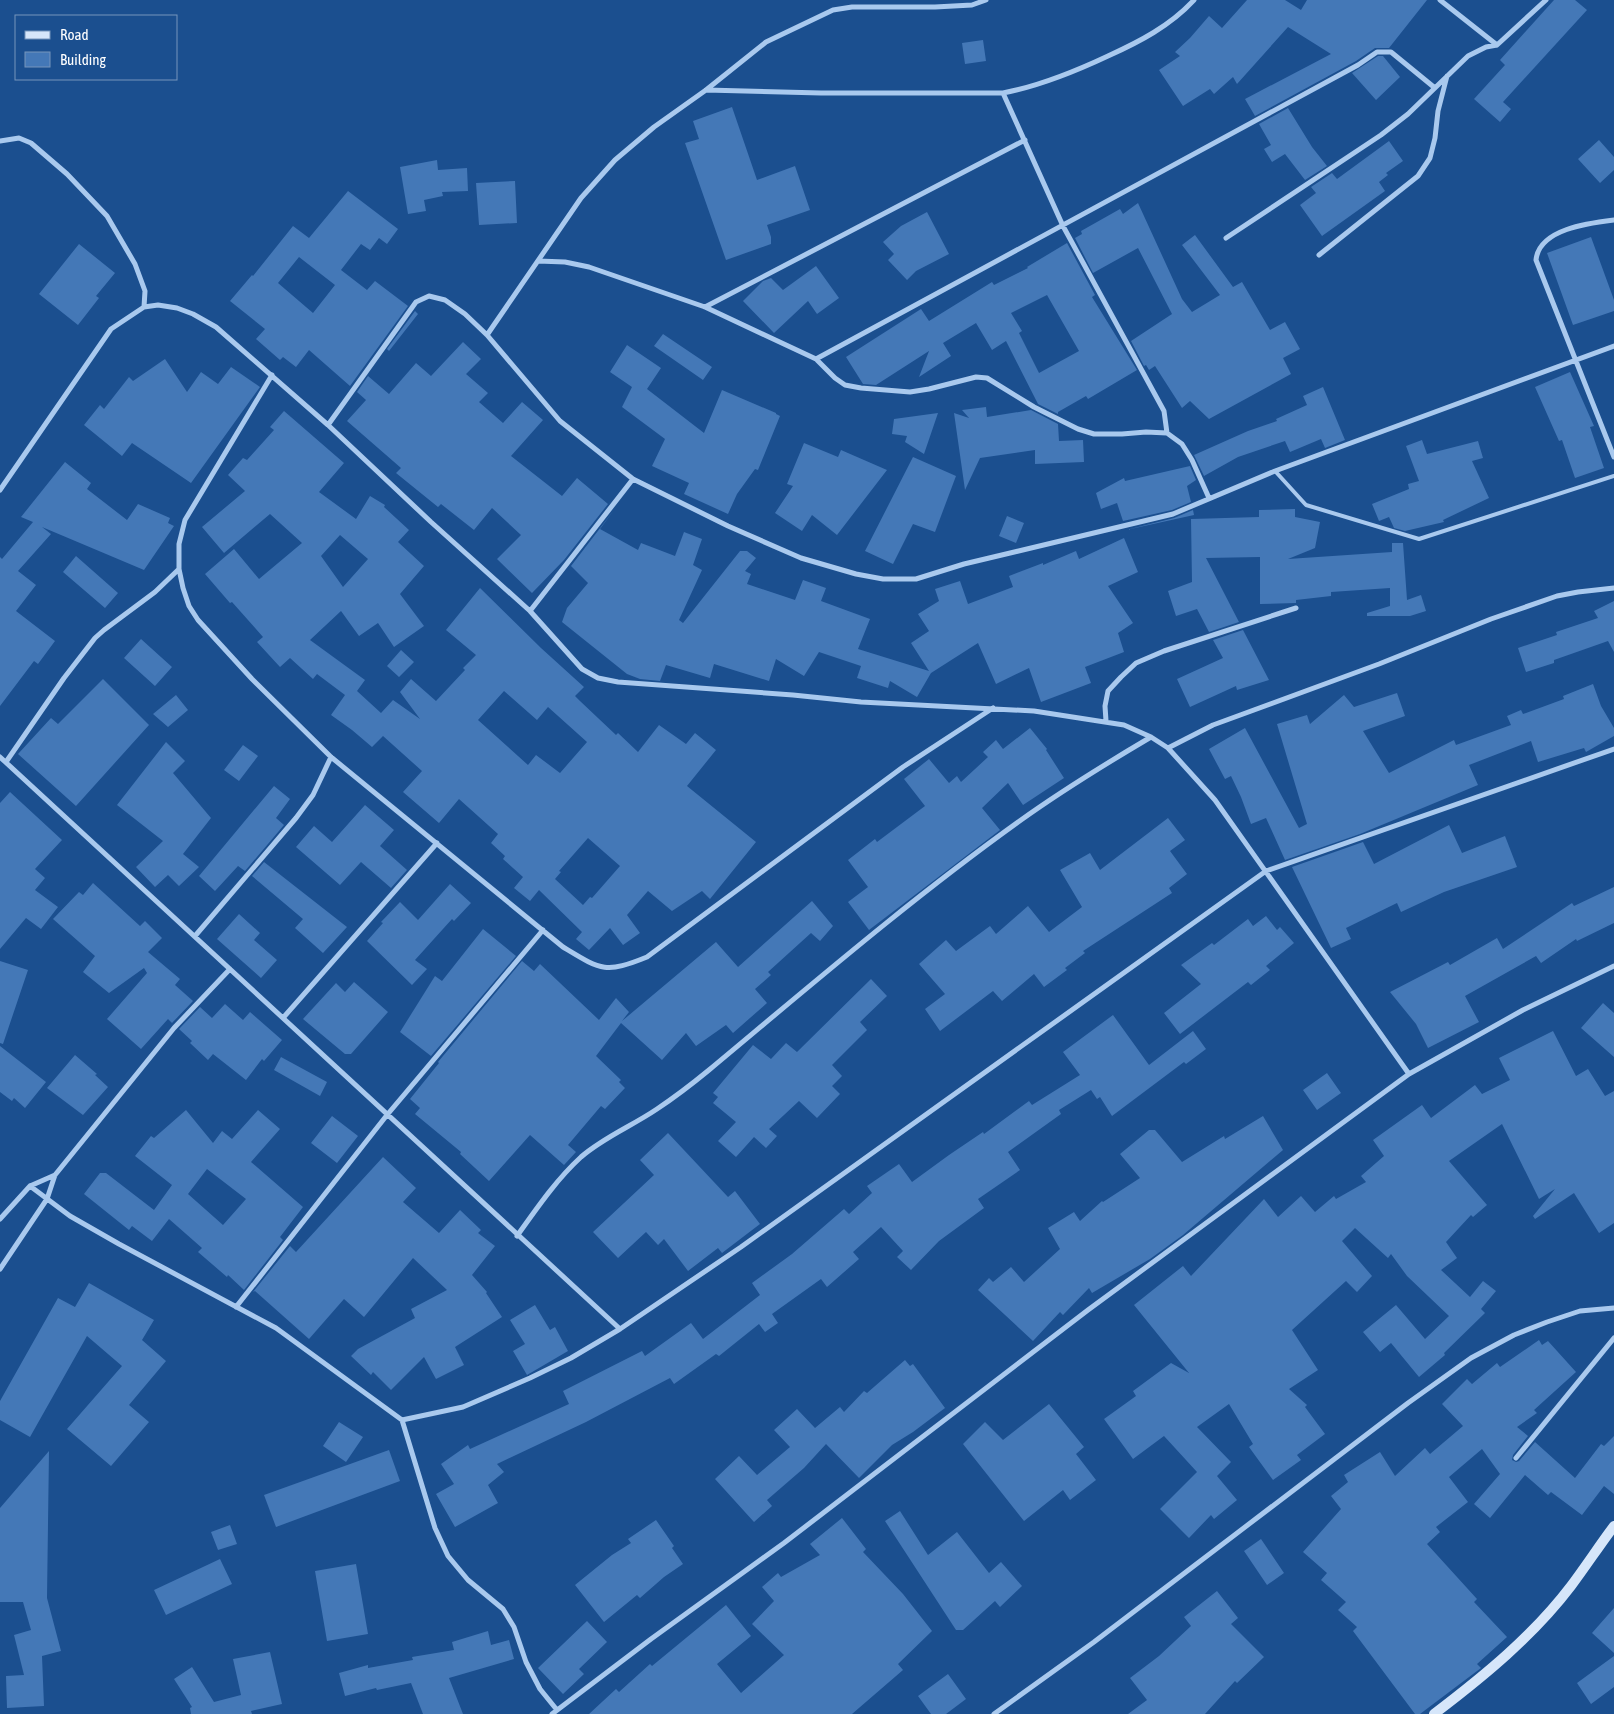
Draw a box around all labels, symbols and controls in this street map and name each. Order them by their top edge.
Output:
legend [15,15,178,80]
text: Road [60,26,89,43]
text: Building [60,51,106,68]

